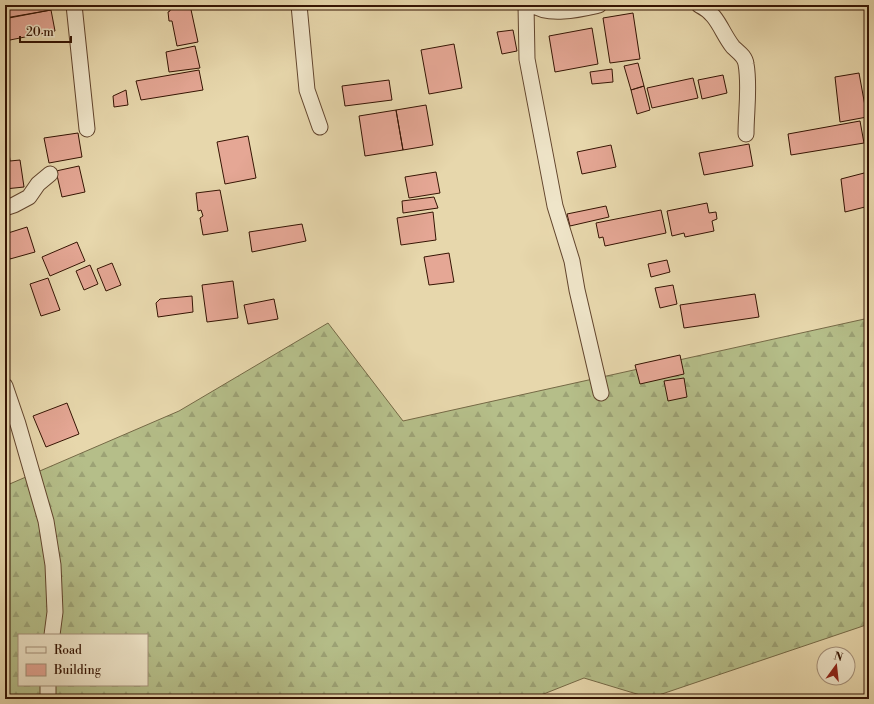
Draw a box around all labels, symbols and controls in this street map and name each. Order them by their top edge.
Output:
scale bar [20,18,71,44]
text: 20 m [26,25,54,40]
legend [18,634,148,686]
text: Road [54,643,82,658]
north arrow [816,646,856,686]
text: N [832,649,845,665]
text: Building [53,663,102,678]

